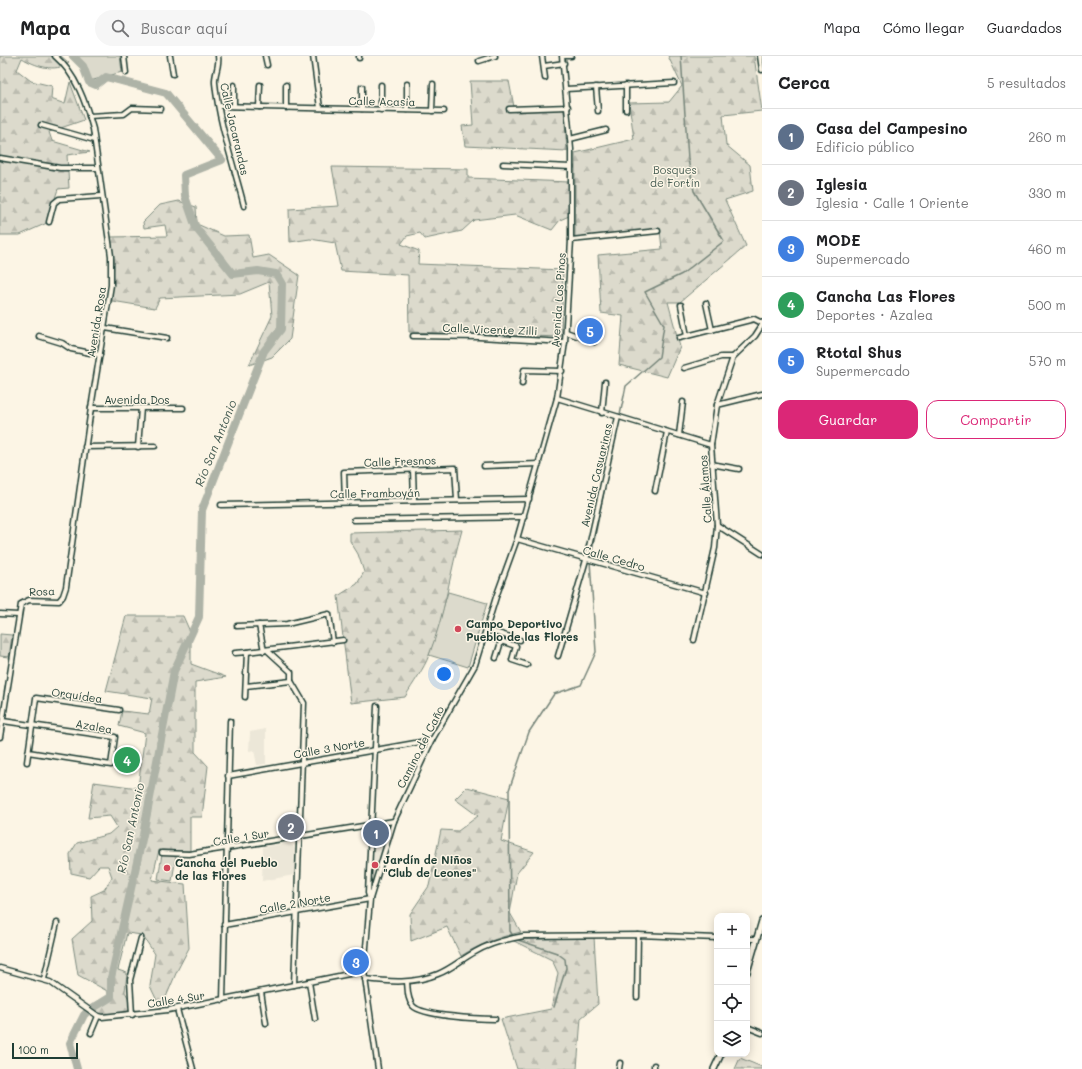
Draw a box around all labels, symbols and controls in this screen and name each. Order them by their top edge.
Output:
search box [95,10,375,46]
text: Mapa [20,15,71,40]
icon: search [109,17,131,39]
text: Buscar aquí [141,18,228,38]
text: Mapa [824,18,861,37]
text: Cómo llegar [883,18,965,37]
text: Guardados [987,18,1062,37]
text: Cerca [778,71,830,93]
text: 5 resultados [987,74,1066,91]
street label: Calle Jacarandas [217,81,253,177]
street label: Calle Acasia [348,93,416,109]
text: Casa del Campesino [816,118,967,138]
text: 1 [788,128,794,145]
text: 260 m [1028,128,1066,145]
text: Edificio público [816,138,914,155]
park label: Bosques de Fortín [650,162,700,190]
text: Iglesia [816,174,867,194]
text: 2 [787,184,795,201]
text: 330 m [1028,184,1066,201]
text: Iglesia · Calle 1 Oriente [816,194,969,211]
text: MODE [816,230,861,250]
text: 3 [787,240,795,257]
text: 460 m [1028,240,1066,257]
text: Supermercado [816,250,910,267]
street label: Avenida Los Pinos [547,252,569,348]
street label: Avenida Rosa [83,285,109,359]
text: Cancha Las Flores [816,286,955,306]
text: 4 [787,296,795,313]
text: 500 m [1028,296,1066,313]
text: Deportes · Azalea [816,306,933,323]
pin: 5 [577,316,603,346]
street label: Calle Vicente Zilli [442,320,538,338]
text: Rtotal Shus [816,342,902,362]
text: 5 [787,352,795,369]
text: 570 m [1029,352,1066,369]
text: Supermercado [816,362,910,379]
street label: Avenida Dos [104,392,170,407]
water label: Río San Antonio [190,397,240,489]
button: Guardar [778,400,918,439]
button: Compartir [926,400,1066,439]
street label: Avenida Casuarinas [577,422,615,528]
street label: Calle Fresnos [364,452,436,470]
street label: Calle Álamos [695,454,715,524]
street label: Calle Framboyán [330,485,420,501]
street label: Calle Cedro [581,542,647,574]
street label: Rosa [29,583,55,599]
place label: Campo Deportivo Pueblo de las Flores [466,616,579,644]
marker: Campo Deportivo Pueblo de las Flores [453,624,463,634]
your location [434,664,454,684]
street label: Orquídea [51,684,104,706]
street label: Camino del Caño [393,703,447,791]
street label: Azalea [74,715,114,737]
street label: Calle 3 Norte [292,734,366,762]
pin: 4 [114,745,140,775]
water label: Río San Antonio [113,781,147,875]
pin: 2 [278,812,304,842]
pin: 1 [363,818,389,848]
street label: Calle 1 Sur [212,825,270,849]
place label: Jardín de Niños "Club de Leones" [383,852,477,880]
place label: Cancha del Pueblo de las Flores [175,855,278,883]
marker: Jardín de Niños "Club de Leones" [370,860,380,870]
marker: Cancha del Pueblo de las Flores [162,863,172,873]
street label: Calle 2 Norte [258,889,332,917]
map controls [714,913,750,1057]
button: + [714,913,750,949]
pin: 3 [343,947,369,977]
button: − [714,949,750,985]
button: locate [714,985,750,1021]
street label: Calle 4 Sur [146,987,206,1011]
button: layers [714,1021,750,1057]
scale bar [12,1041,78,1060]
text: 100 m [18,1042,49,1057]

